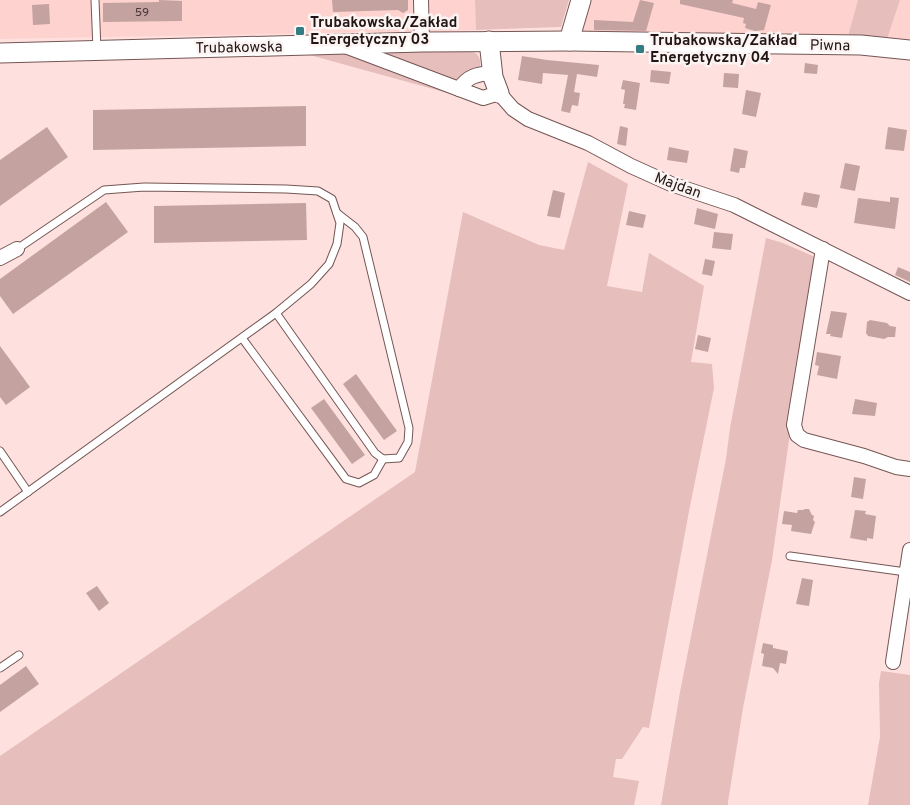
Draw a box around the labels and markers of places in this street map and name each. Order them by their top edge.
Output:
place label: Trubakowska/Zakład Energetyczny 03 [310,14,457,50]
marker: Trubakowska/Zakład Energetyczny 03 [294,25,306,37]
place label: Trubakowska/Zakład Energetyczny 04 [650,32,797,68]
marker: Trubakowska/Zakład Energetyczny 04 [634,43,646,55]

